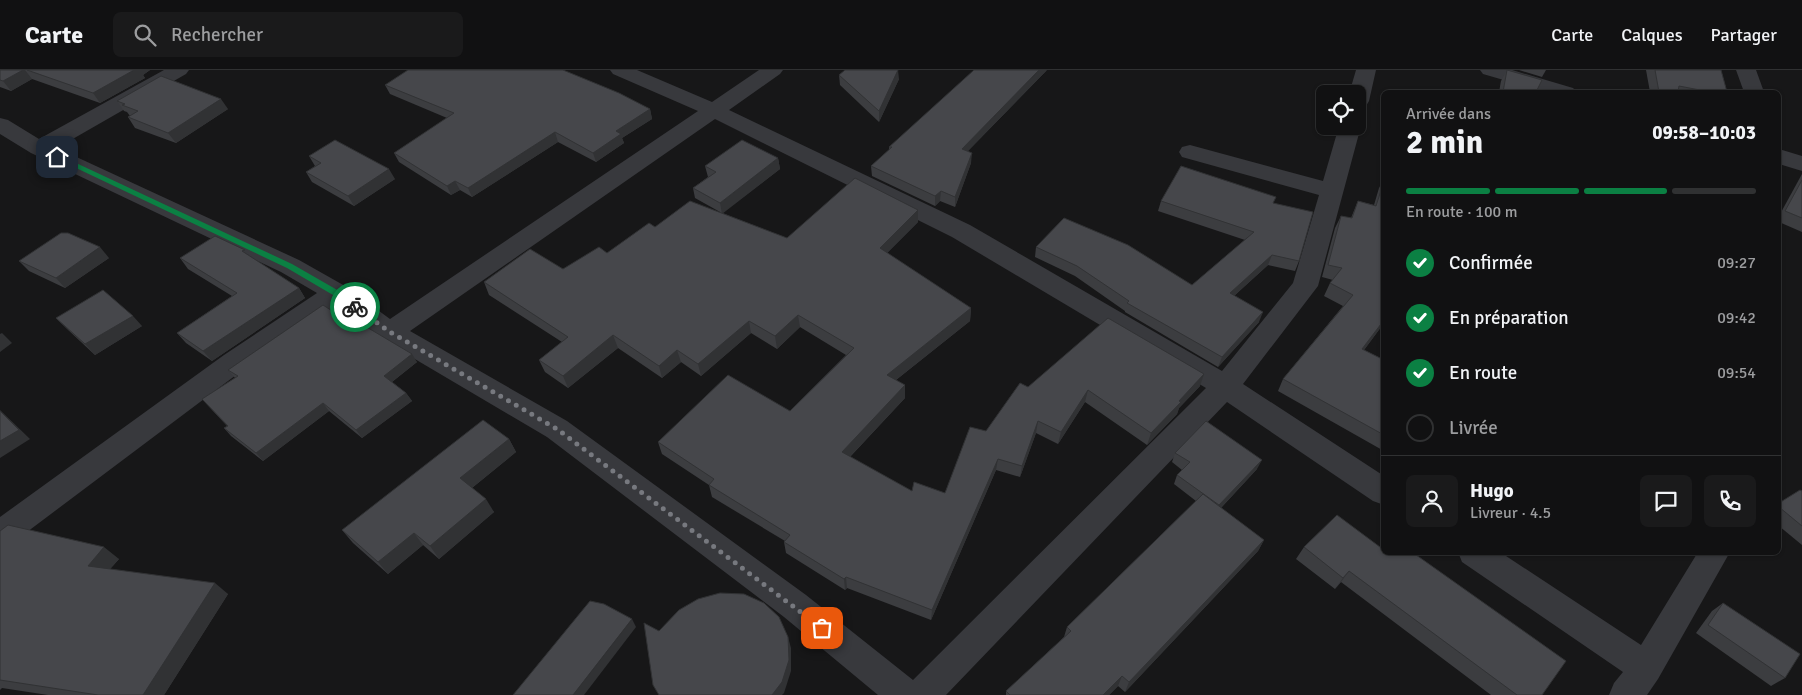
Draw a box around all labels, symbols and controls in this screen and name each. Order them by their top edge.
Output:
search box [113,12,463,57]
text: Carte [25,20,83,50]
icon: search [131,21,159,49]
text: Rechercher [171,23,263,47]
text: Carte [1551,24,1593,46]
text: Calques [1621,24,1683,46]
text: Partager [1711,24,1777,46]
map controls [1316,85,1366,135]
button: locate [1316,85,1366,135]
text: Arrivée dans [1406,104,1491,124]
text: 09:58–10:03 [1652,121,1756,145]
text: 2 min [1406,123,1483,162]
pin [36,136,78,178]
icon: home [43,143,71,171]
text: En route · 100 m [1406,202,1518,222]
icon: check [1406,249,1434,277]
text: Confirmée [1449,251,1533,275]
text: 09:27 [1717,253,1756,273]
courier [330,282,380,332]
icon: bike [341,293,369,321]
icon: check [1406,304,1434,332]
text: En préparation [1449,306,1569,330]
text: 09:42 [1717,308,1756,328]
icon: check [1406,359,1434,387]
text: En route [1449,361,1517,385]
text: 09:54 [1717,363,1756,383]
text: Livrée [1449,416,1498,440]
button: person [1406,475,1458,527]
button: chat [1640,475,1692,527]
button: phone [1704,475,1756,527]
text: Hugo [1470,479,1514,503]
text: Livreur · 4.5 [1470,503,1551,523]
pin [801,607,843,649]
icon: bag [808,614,836,642]

